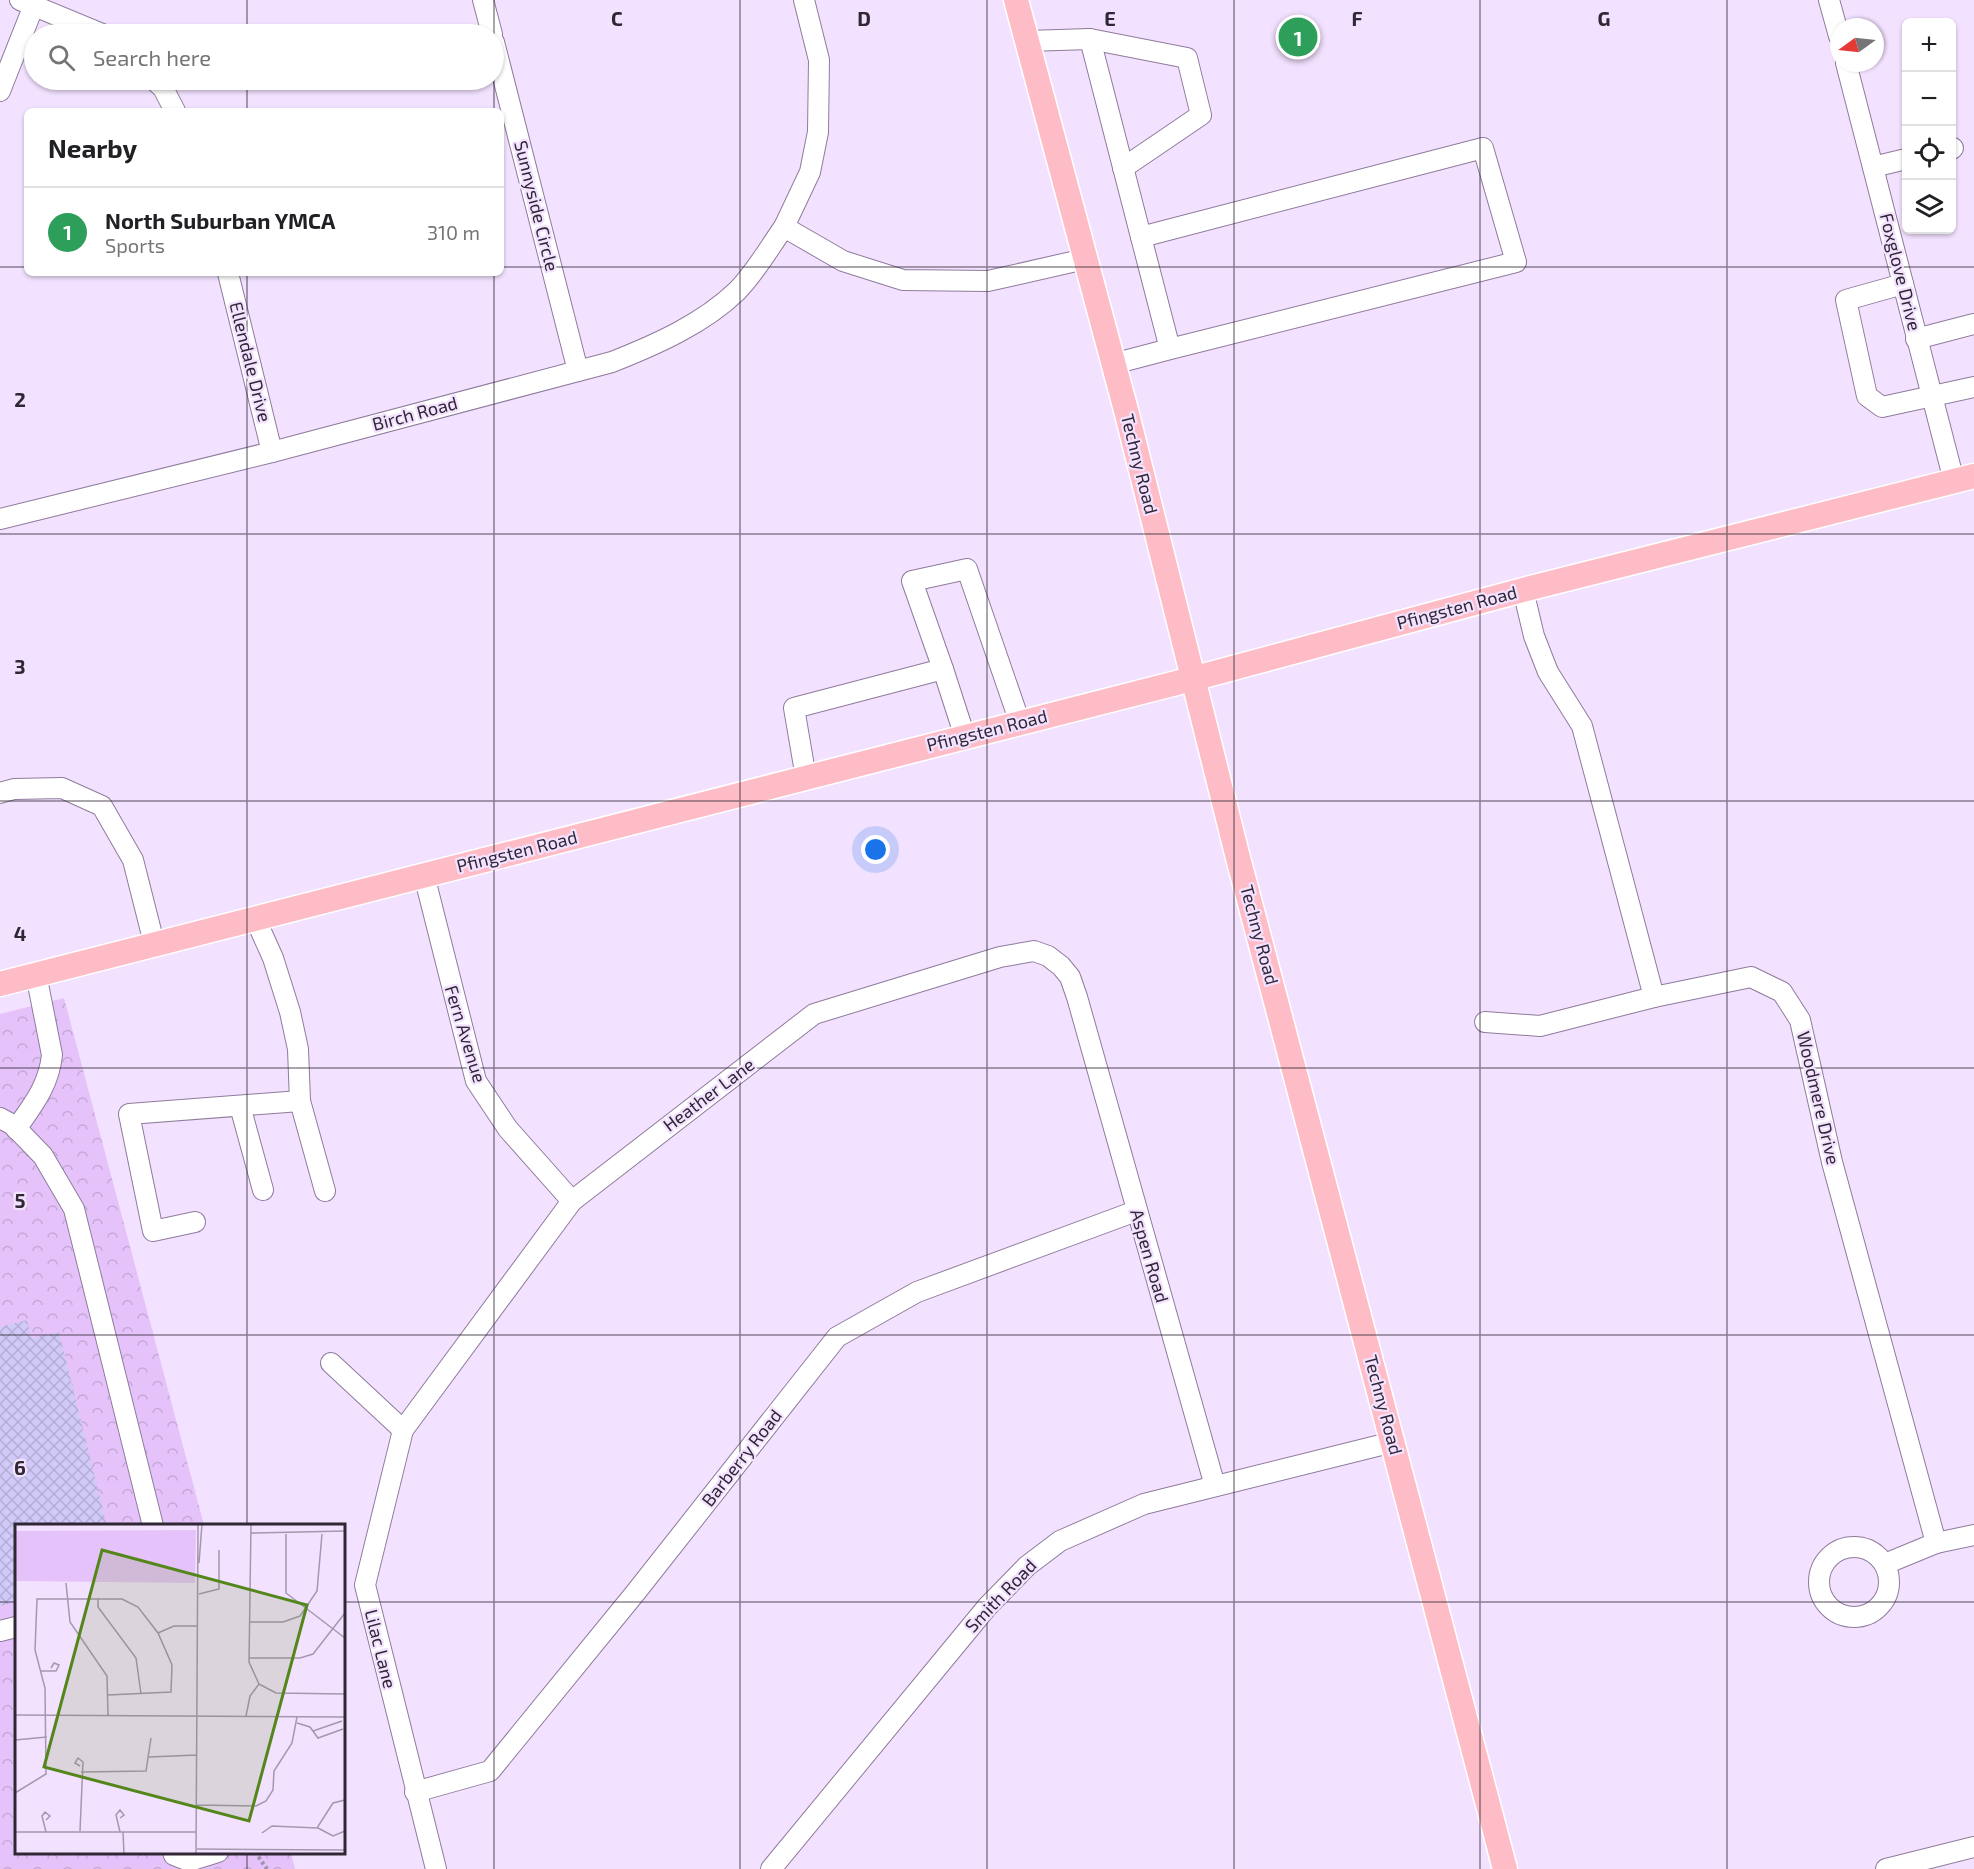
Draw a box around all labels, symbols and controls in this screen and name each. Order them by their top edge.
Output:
text: C [611,6,623,30]
text: D [857,6,871,30]
text: E [1104,6,1116,30]
text: F [1351,6,1363,30]
text: G [1598,6,1610,30]
pin: 1 [1278,15,1318,60]
north arrow [1830,18,1884,72]
map controls [1902,18,1956,234]
button: + [1902,18,1956,72]
search box [24,24,504,90]
icon: search [45,41,78,74]
text: Search here [93,44,211,70]
button: − [1902,72,1956,126]
button: locate [1902,126,1956,180]
text: Nearby [48,132,137,163]
street label: Sunnyside Circle [510,138,564,273]
button: layers [1902,180,1956,234]
text: North Suburban YMCA [105,207,335,233]
street label: Foxglove Drive [1876,211,1926,333]
text: 1 [63,220,72,244]
text: 310 m [427,220,480,244]
text: Sports [105,233,165,257]
street label: Ellendale Drive [225,299,277,424]
text: 2 [14,387,26,411]
street label: Birch Road [370,391,460,435]
street label: Techny Road [1117,411,1163,516]
street label: Pfingsten Road [1394,580,1519,634]
text: 3 [14,654,26,678]
street label: Pfingsten Road [924,704,1049,756]
street label: Pfingsten Road [454,825,579,877]
your location [861,835,890,864]
street label: Techny Road [1236,882,1284,987]
text: 4 [14,921,27,945]
street label: Fern Avenue [441,982,491,1085]
street label: Woodmere Drive [1793,1029,1845,1167]
street label: Heather Lane [658,1053,758,1136]
text: 5 [14,1188,26,1212]
street label: Aspen Road [1126,1206,1174,1305]
street label: Techny Road [1360,1352,1408,1457]
street label: Barberry Road [696,1404,786,1510]
text: 6 [14,1455,26,1479]
inset map [15,1524,345,1854]
street label: Smith Road [960,1554,1041,1636]
street label: Lilac Lane [360,1607,401,1691]

